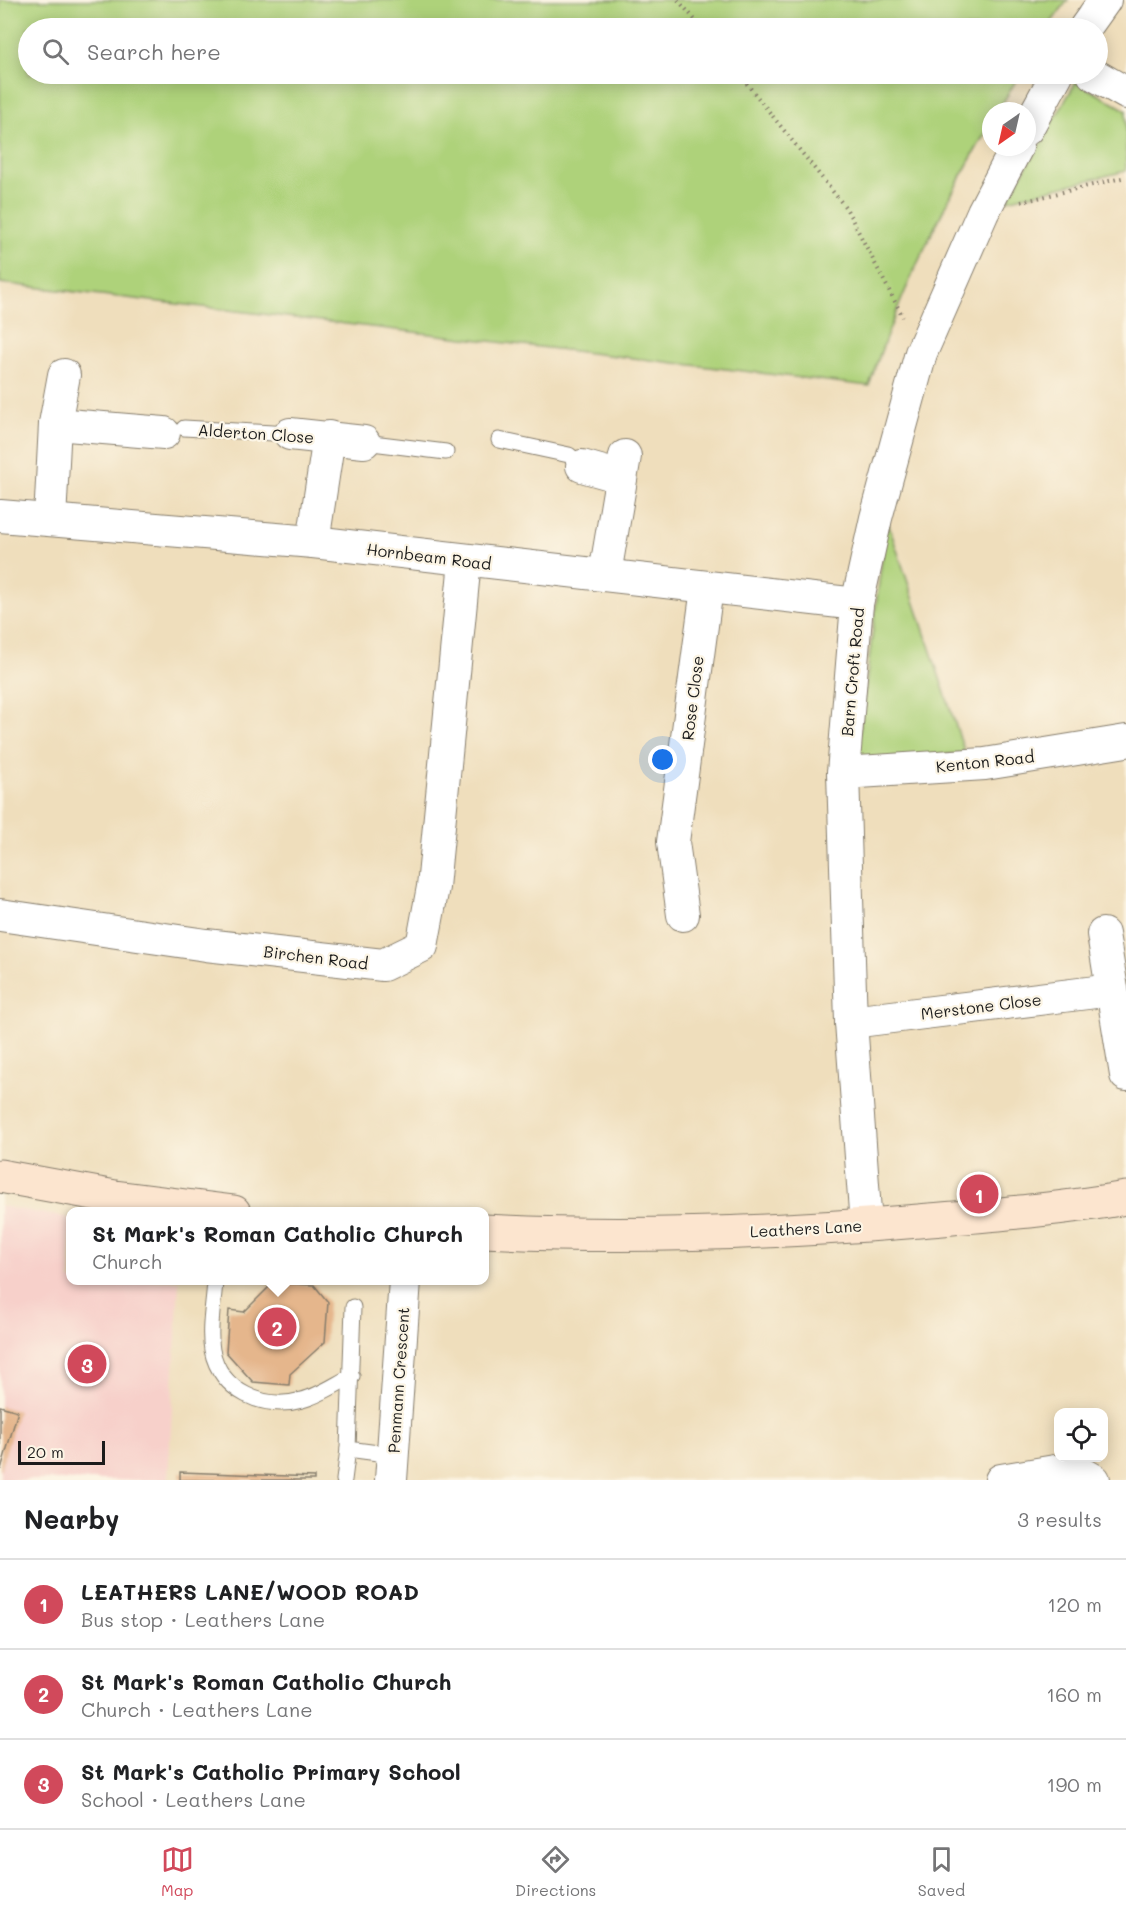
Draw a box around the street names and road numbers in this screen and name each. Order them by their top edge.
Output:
street label: Alderton Close [197,418,315,448]
street label: Hornbeam Road [365,538,493,574]
street label: Barn Croft Road [836,607,868,737]
street label: Rose Close [676,654,708,742]
street label: Kenton Road [935,745,1035,777]
street label: Birchen Road [263,940,369,974]
street label: Merstone Close [919,988,1043,1024]
street label: Leathers Lane [749,1215,863,1241]
street label: Penmann Crescent [382,1306,414,1454]

